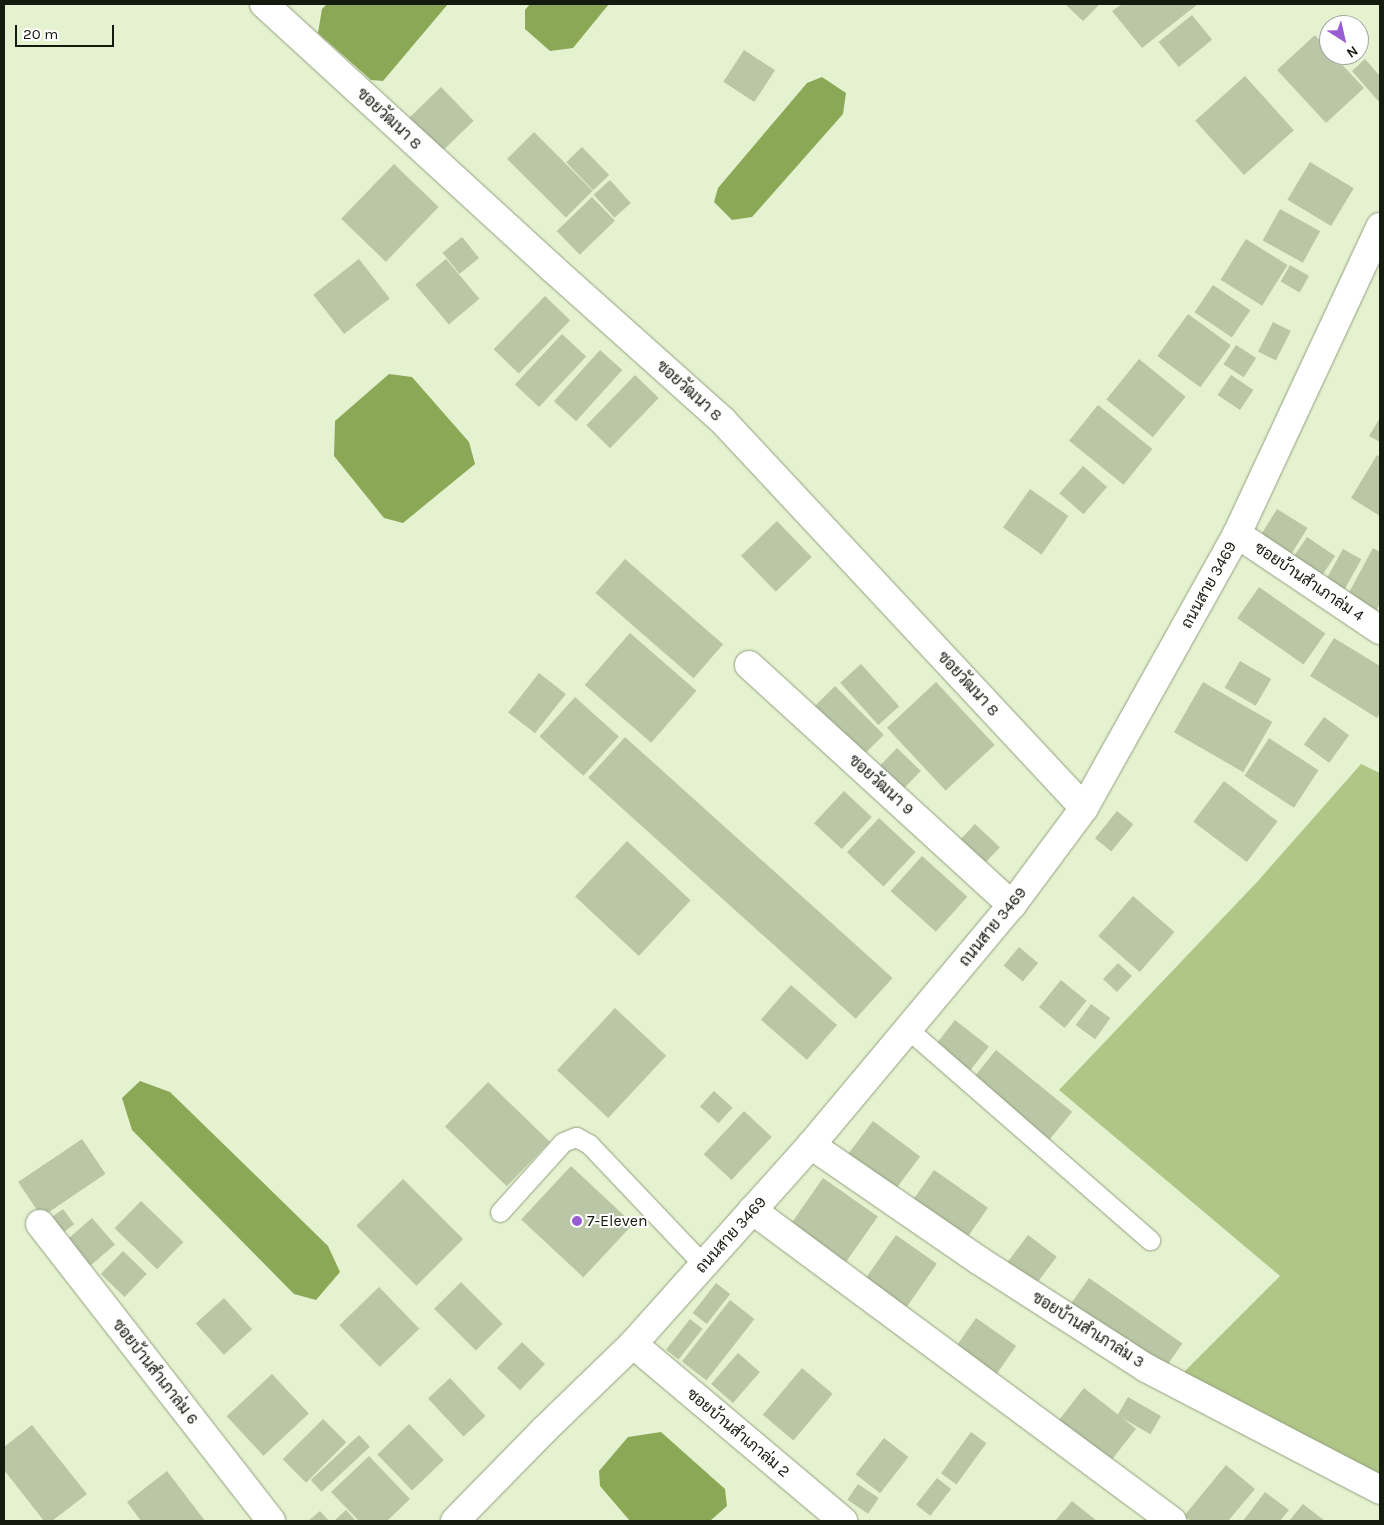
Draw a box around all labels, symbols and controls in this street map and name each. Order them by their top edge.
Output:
scale bar [18,15,116,47]
north arrow [1319,15,1369,65]
text: 20 m [23,25,58,43]
text: N [1343,42,1361,62]
street label: ซอยวัฒนา 8 [353,84,425,154]
street label: ซอยวัฒนา 8 [652,357,726,425]
street label: ถนนสาย 3469 [1177,538,1241,632]
street label: ซอยบ้านสำเภาล่ม 4 [1251,538,1367,626]
street label: ซอยวัฒนา 8 [933,648,1003,720]
street label: ซอยวัฒนา 9 [845,751,917,819]
street label: ถนนสาย 3469 [955,883,1031,971]
street label: ถนนสาย 3469 [692,1193,770,1277]
place label: 7-Eleven [587,1211,648,1231]
marker: 7-Eleven [571,1215,583,1227]
street label: ซอยบ้านสำเภาล่ม 3 [1028,1288,1148,1372]
street label: ซอยบ้านสำเภาล่ม 6 [108,1316,202,1428]
street label: ซอยบ้านสำเภาล่ม 2 [683,1384,793,1482]

